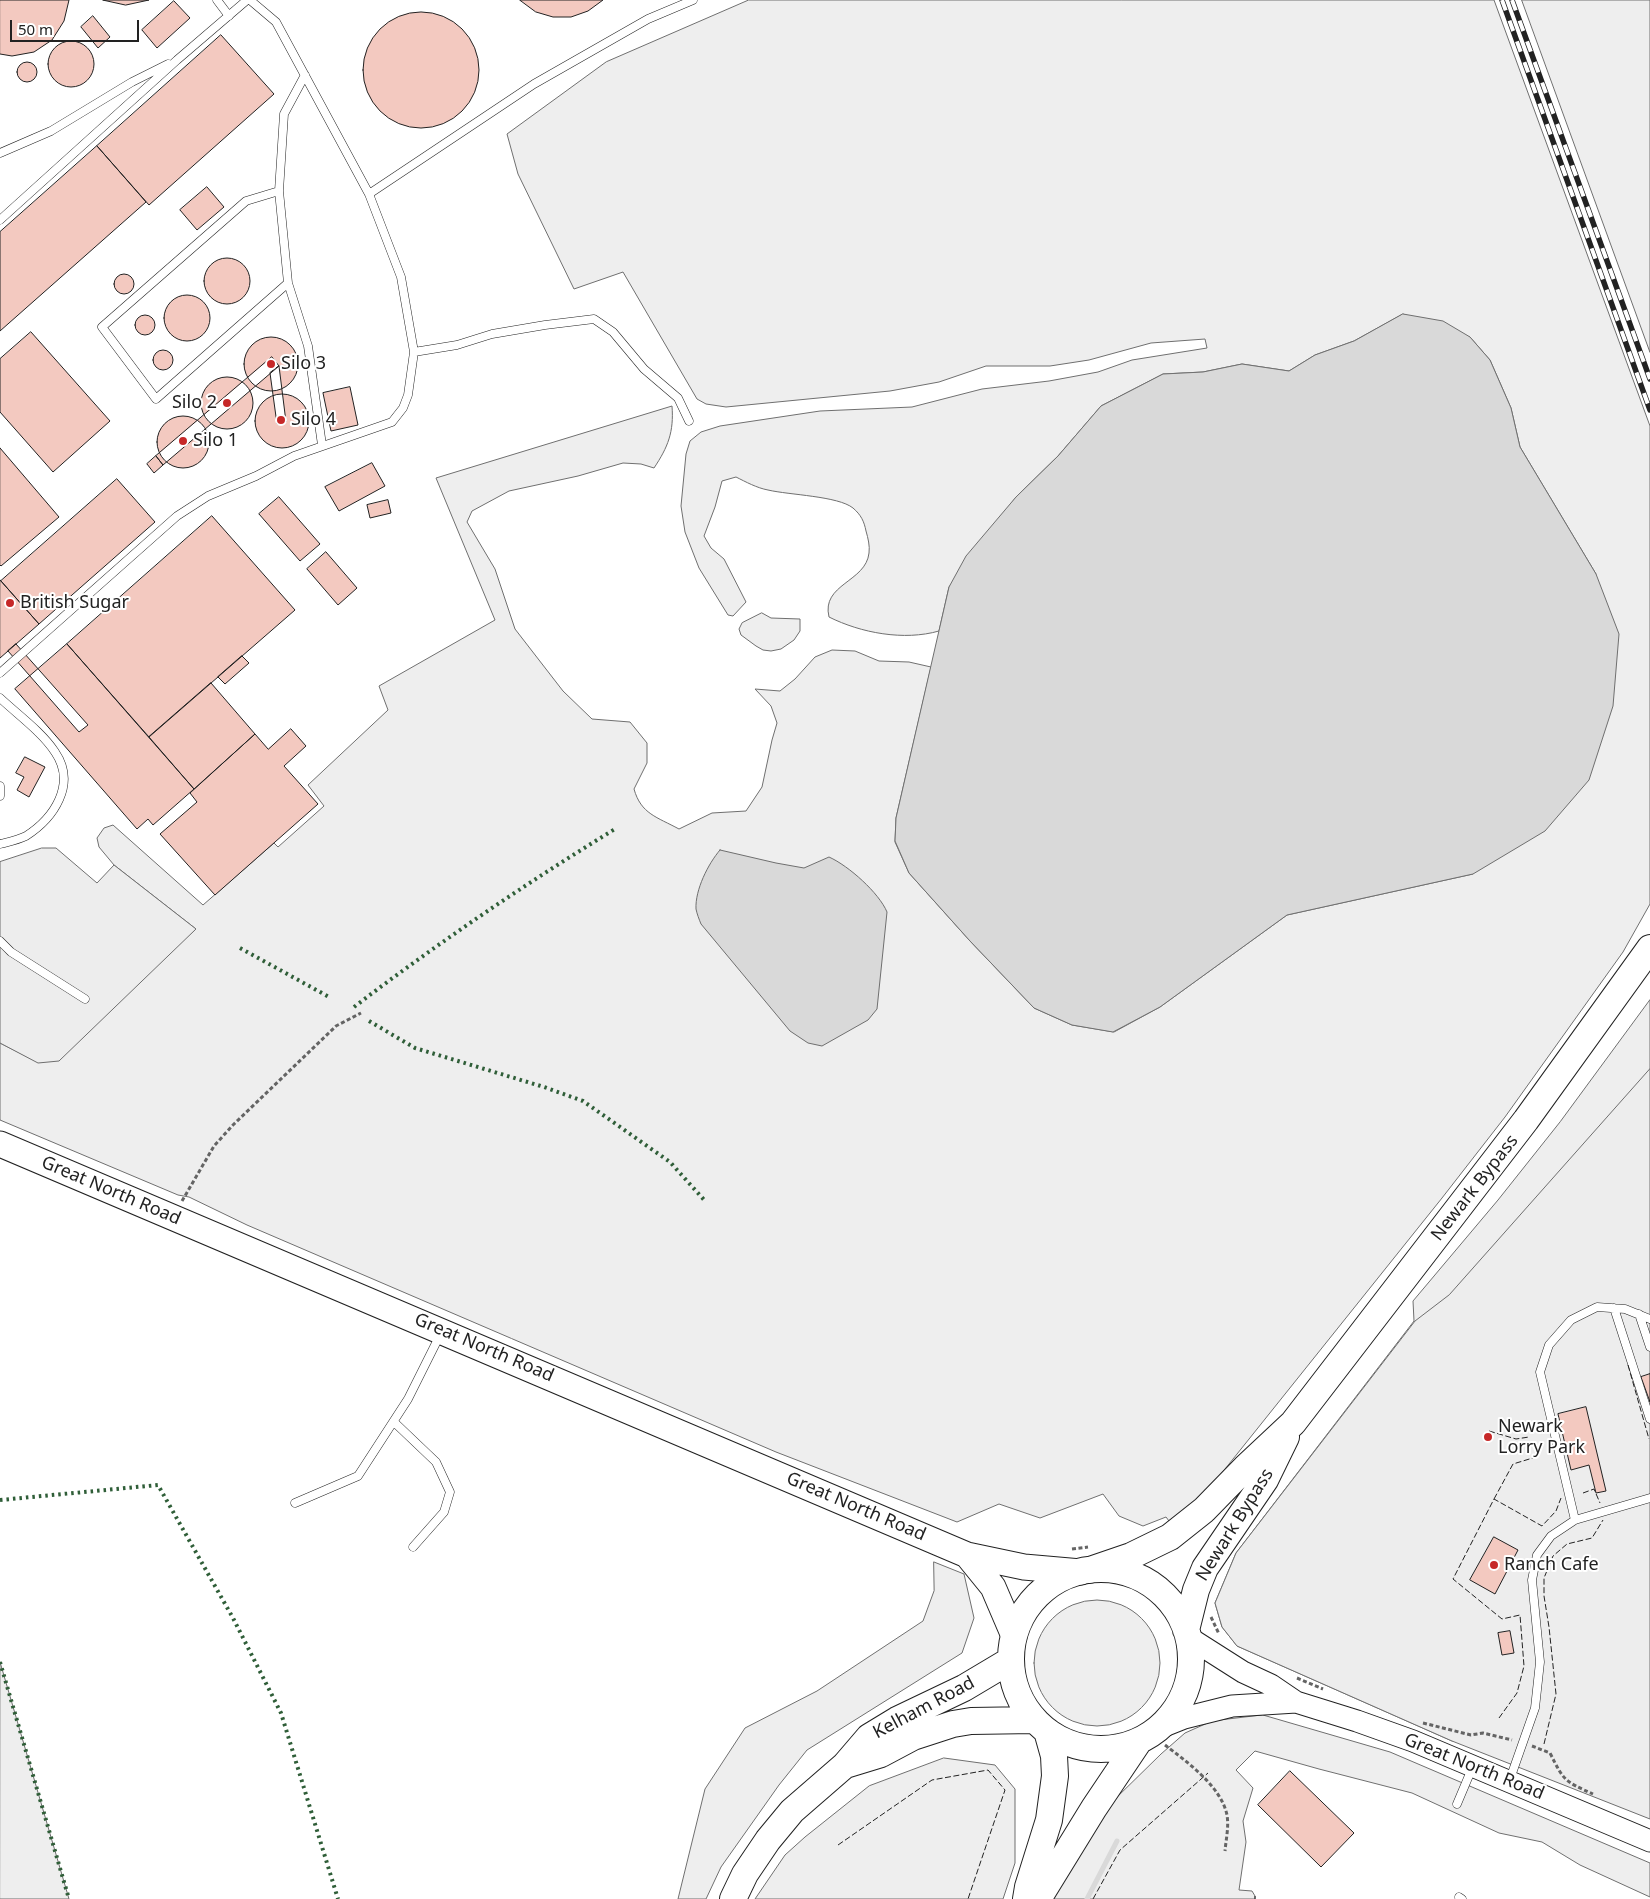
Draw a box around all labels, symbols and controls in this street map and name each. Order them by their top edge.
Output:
scale bar [12,10,141,42]
text: 50 m [18,19,53,39]
place label: Silo 3 [281,353,326,375]
marker: Silo 3 [265,358,277,370]
place label: Silo 2 [172,392,217,414]
marker: Silo 2 [221,397,233,409]
place label: Silo 4 [291,409,336,431]
marker: Silo 4 [275,414,287,426]
place label: Silo 1 [193,430,238,452]
marker: Silo 1 [177,435,189,447]
place label: British Sugar [20,592,129,614]
marker: British Sugar [4,597,16,609]
street label: Newark Bypass [1427,1131,1523,1245]
street label: Great North Road [38,1152,184,1230]
street label: Great North Road [411,1309,557,1387]
place label: Newark Lorry Park [1498,1416,1585,1458]
marker: Newark Lorry Park [1482,1431,1494,1443]
street label: Newark Bypass [1192,1465,1278,1585]
street label: Great North Road [783,1468,929,1546]
place label: Ranch Cafe [1504,1554,1599,1576]
marker: Ranch Cafe [1488,1559,1500,1571]
street label: Kelham Road [870,1672,978,1744]
street label: Great North Road [1401,1729,1547,1805]

